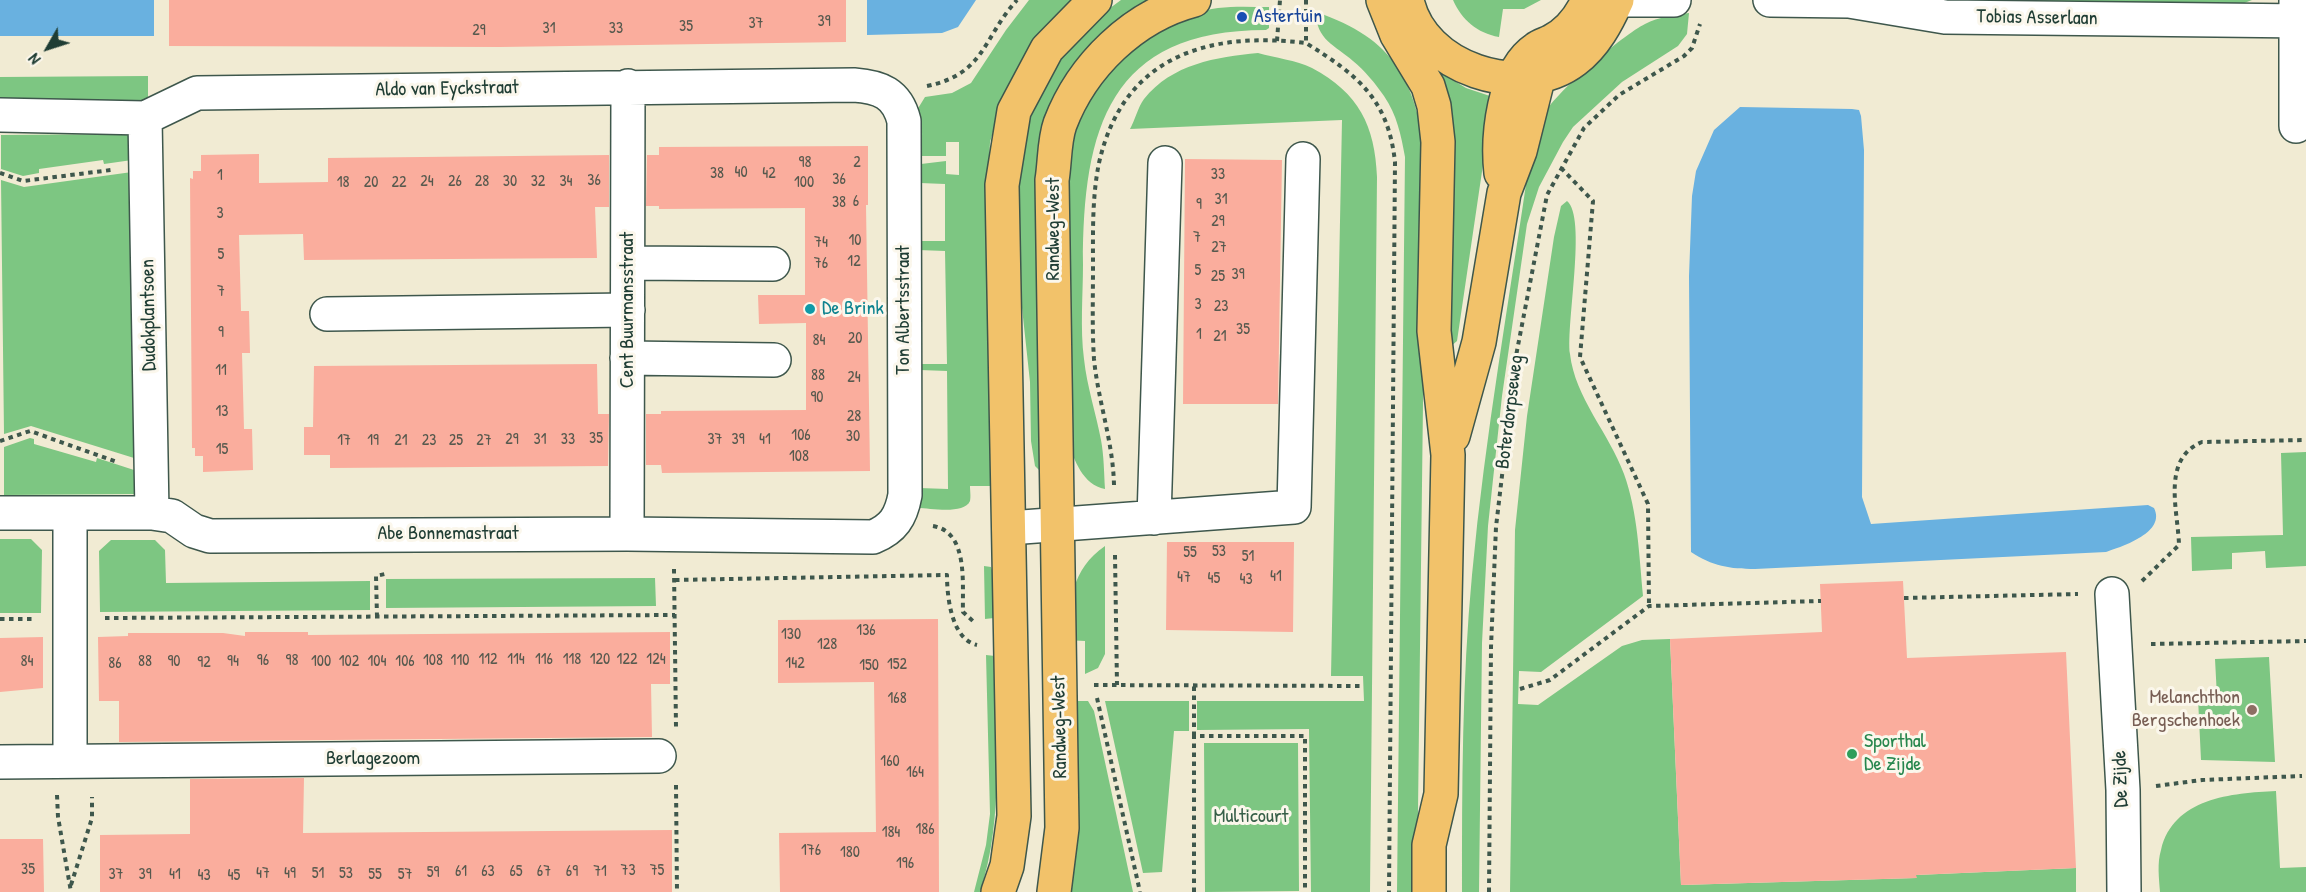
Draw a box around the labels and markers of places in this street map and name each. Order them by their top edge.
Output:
place label: Astertuin [1254,5,1322,29]
marker: Astertuin [1235,10,1249,24]
place label: De Brink [822,297,884,321]
marker: De Brink [803,302,817,316]
place label: Melanchthon Bergschenhoek [2132,686,2240,733]
marker: Melanchthon Bergschenhoek [2245,703,2259,717]
place label: Sporthal De Zijde [1864,730,1926,777]
marker: Sporthal De Zijde [1845,747,1859,761]

